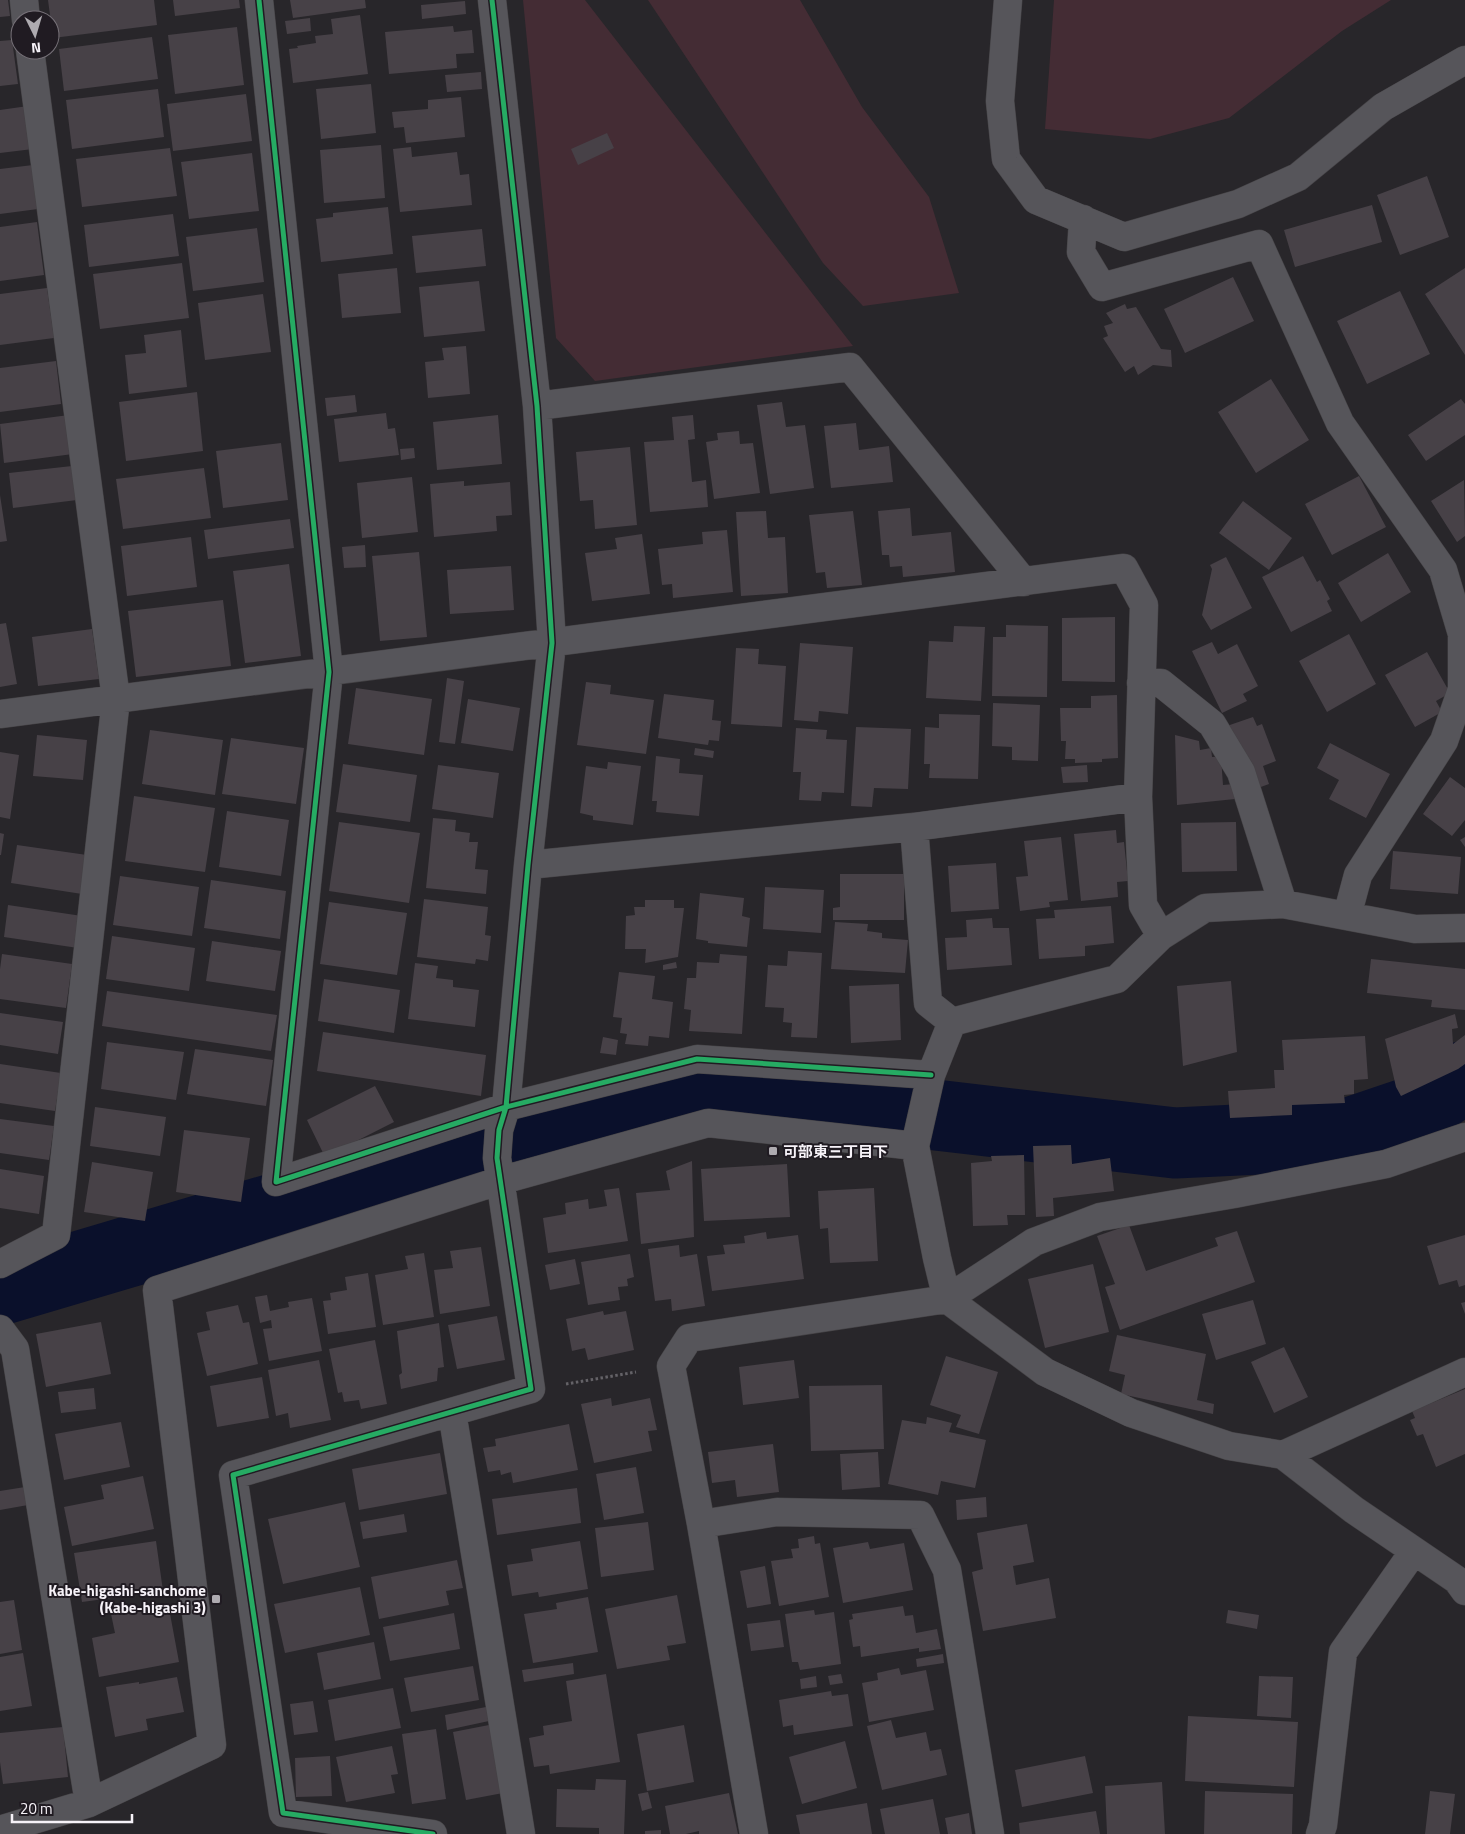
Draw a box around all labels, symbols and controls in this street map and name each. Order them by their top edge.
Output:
north arrow [10,10,60,60]
text: N [30,38,42,59]
place label: 可部東三丁目下 [783,1140,888,1163]
marker: 可部東三丁目下 [767,1145,779,1157]
place label: Kabe-higashi-sanchome (Kabe-higashi 3) [48,1579,206,1619]
marker: Kabe-higashi-sanchome (Kabe-higashi 3) [210,1593,222,1605]
scale bar [12,1792,132,1824]
text: 20 m [20,1797,53,1820]

